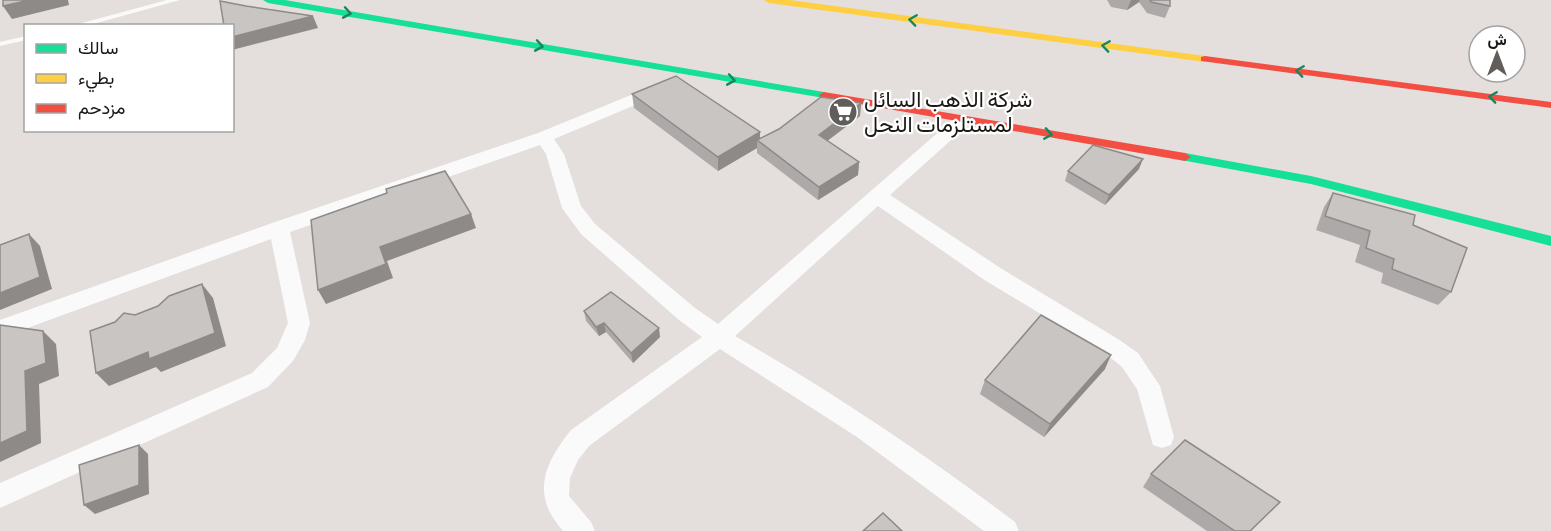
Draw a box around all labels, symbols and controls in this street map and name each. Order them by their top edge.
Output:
one-way arrow [342,7,351,19]
one-way arrow [909,14,918,27]
legend [24,24,234,132]
north arrow [1467,24,1527,84]
text: ش [1487,32,1507,49]
text: سالك [78,40,118,58]
one-way arrow [534,40,544,52]
one-way arrow [1102,40,1111,52]
one-way arrow [1295,66,1304,78]
text: بطيء [78,70,114,93]
one-way arrow [726,73,736,86]
place label: شركة الذهب السائل لمستلزمات النحل [864,89,1032,138]
one-way arrow [1488,92,1498,104]
supermarket icon: شركة الذهب السائل لمستلزمات النحل [827,96,859,128]
text: مزدحم [78,100,125,120]
one-way arrow [1042,127,1052,140]

